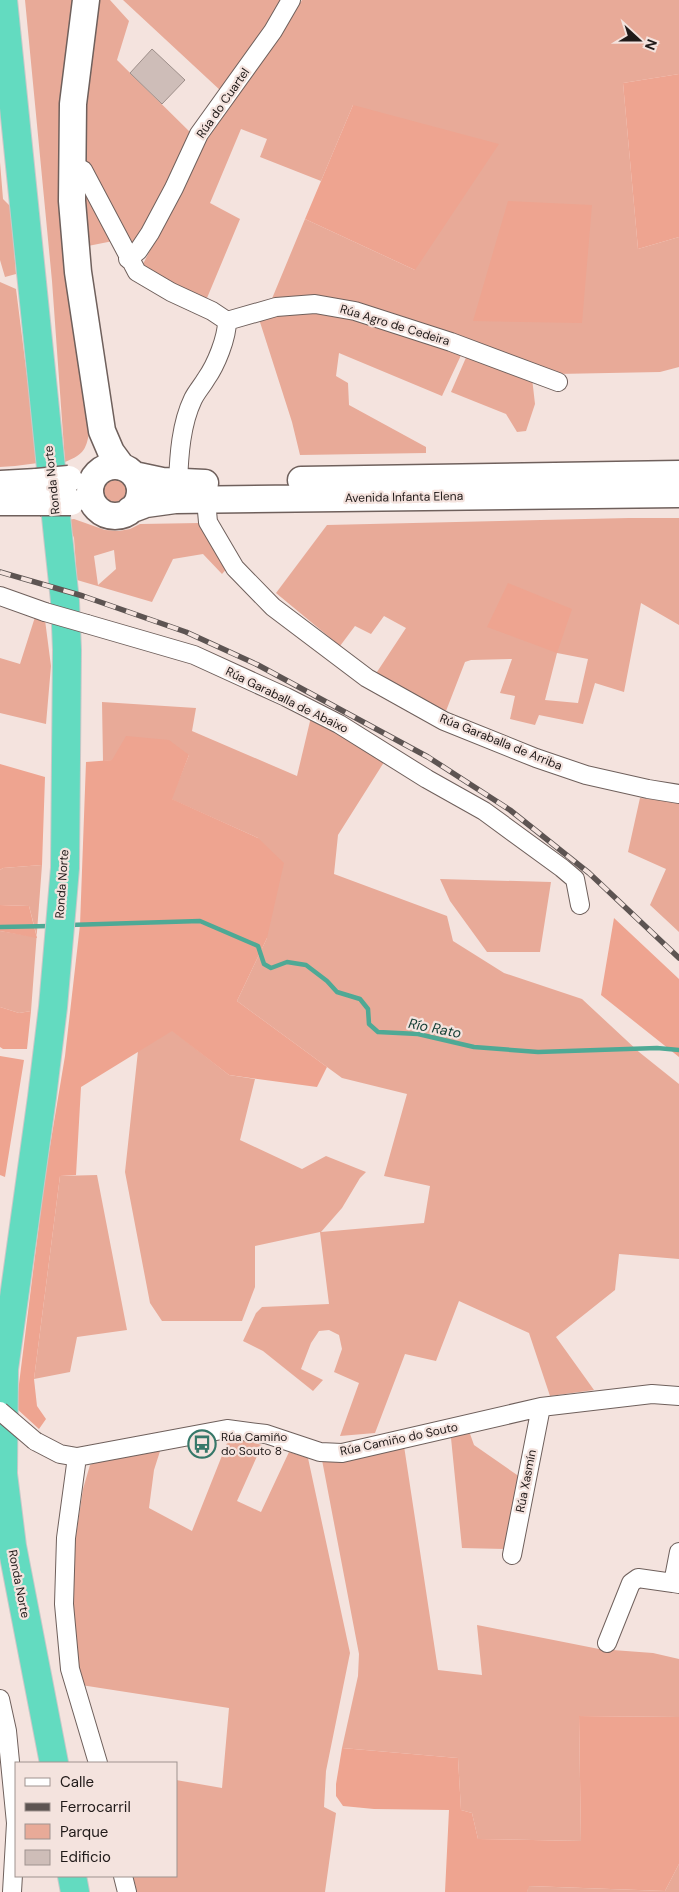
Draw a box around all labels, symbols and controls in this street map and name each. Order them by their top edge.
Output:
north arrow [614,15,664,65]
text: N [641,37,661,53]
street label: Rúa do Cuartel [193,65,253,141]
street label: Rúa Agro de Cedeira [338,301,452,349]
street label: Ronda Norte [40,445,64,515]
street label: Avenida Infanta Elena [345,488,463,506]
street label: Rúa Garaballa de Abaixo [223,663,351,737]
street label: Rúa Garaballa de Arriba [437,710,565,774]
street label: Ronda Norte [52,849,72,919]
water label: Río Rato [407,1014,463,1042]
street label: Rúa Camiño do Souto [339,1419,459,1459]
bus stop icon: Rúa Camiño do Souto 8 [187,1429,217,1459]
place label: Rúa Camiño do Souto 8 [221,1429,287,1459]
street label: Rúa Xasmín [512,1448,540,1514]
street label: Ronda Norte [5,1549,33,1620]
legend [15,1762,178,1877]
text: Calle [60,1772,94,1792]
text: Ferrocarril [60,1797,131,1817]
text: Parque [60,1822,108,1842]
text: Edificio [60,1847,111,1867]

